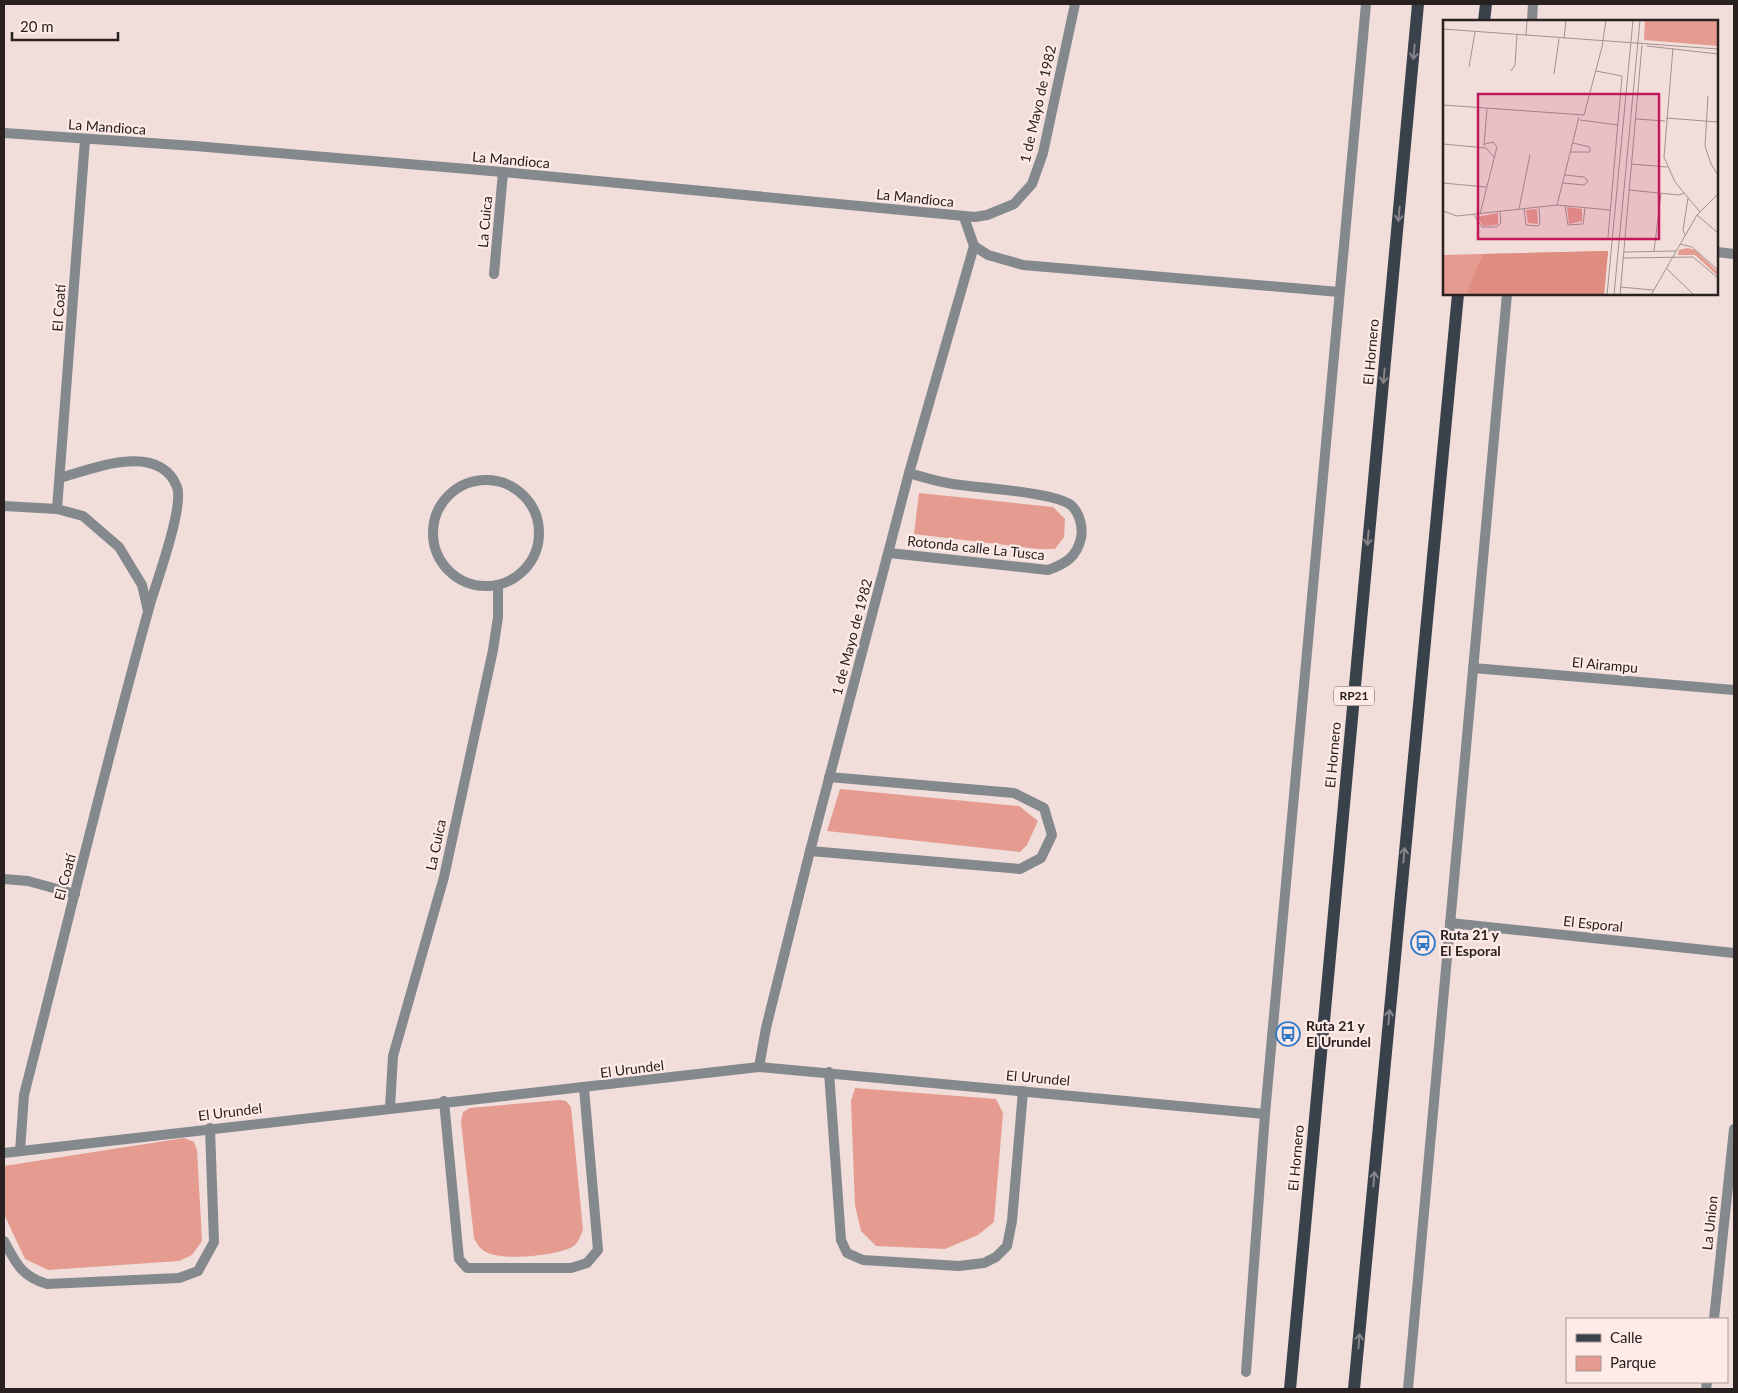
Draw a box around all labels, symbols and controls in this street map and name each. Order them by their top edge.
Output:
scale bar [12,10,119,42]
text: 20 m [20,17,54,35]
inset map [1443,20,1718,295]
street label: 1 de Mayo de 1982 [1016,44,1059,164]
one-way arrow [1409,44,1419,60]
street label: La Mandioca [67,115,147,138]
street label: La Mandioca [471,148,551,171]
street label: La Mandioca [875,185,955,210]
street label: La Cuica [474,195,495,248]
one-way arrow [1394,206,1404,222]
street label: El Coatí [48,282,69,332]
street label: El Hornero [1359,318,1382,386]
one-way arrow [1379,368,1388,384]
one-way arrow [1364,529,1373,545]
street label: Rotonda calle La Tusca [906,532,1046,563]
street label: 1 de Mayo de 1982 [828,577,875,697]
street label: El Airampu [1571,653,1639,676]
road number: RP21 [1334,686,1374,706]
street label: El Hornero [1321,721,1344,789]
street label: La Cuica [422,818,449,872]
one-way arrow [1400,848,1409,864]
street label: El Coatí [50,850,79,902]
street label: El Esporal [1562,912,1624,935]
place label: Ruta 21 y El Esporal [1440,926,1501,959]
bus stop icon: Ruta 21 y El Esporal [1410,930,1436,956]
one-way arrow [1384,1009,1394,1025]
place label: Ruta 21 y El Urundel [1306,1017,1371,1050]
bus stop icon: Ruta 21 y El Urundel [1275,1021,1301,1047]
street label: El Urundel [599,1056,665,1081]
street label: El Urundel [1005,1066,1071,1089]
street label: El Urundel [197,1099,263,1124]
street label: El Hornero [1284,1124,1307,1192]
one-way arrow [1369,1171,1379,1187]
street label: La Union [1698,1195,1721,1251]
legend [1566,1318,1728,1383]
text: Calle [1610,1328,1643,1346]
one-way arrow [1354,1333,1364,1349]
text: Parque [1610,1353,1656,1371]

